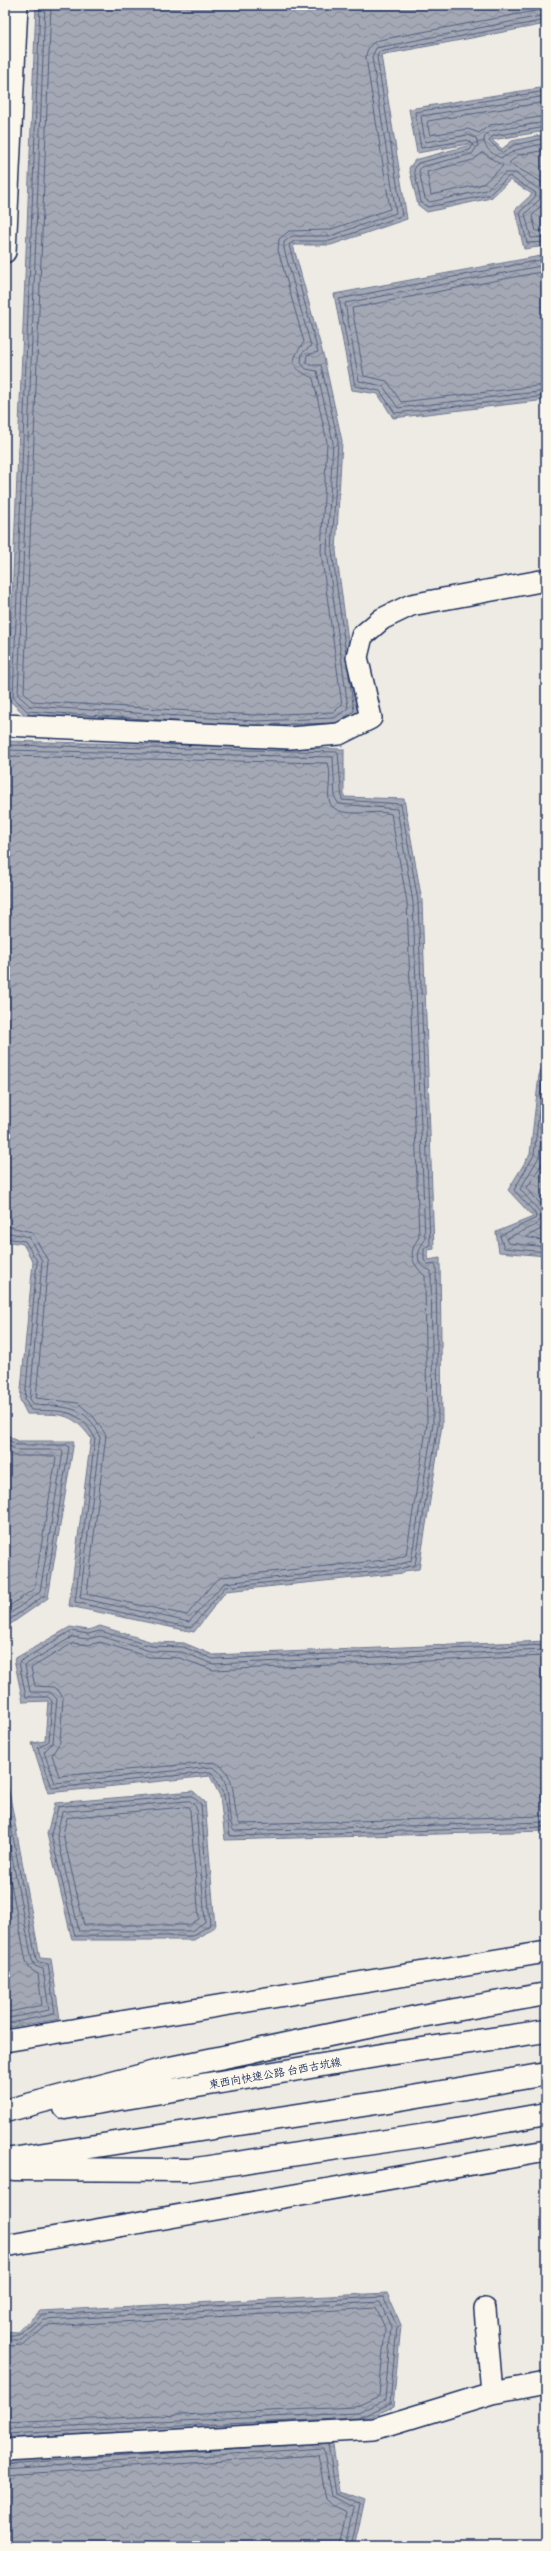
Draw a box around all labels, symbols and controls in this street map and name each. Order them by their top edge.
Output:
street label: 東西向快速公路 台西古坑線 [208,2054,342,2092]

